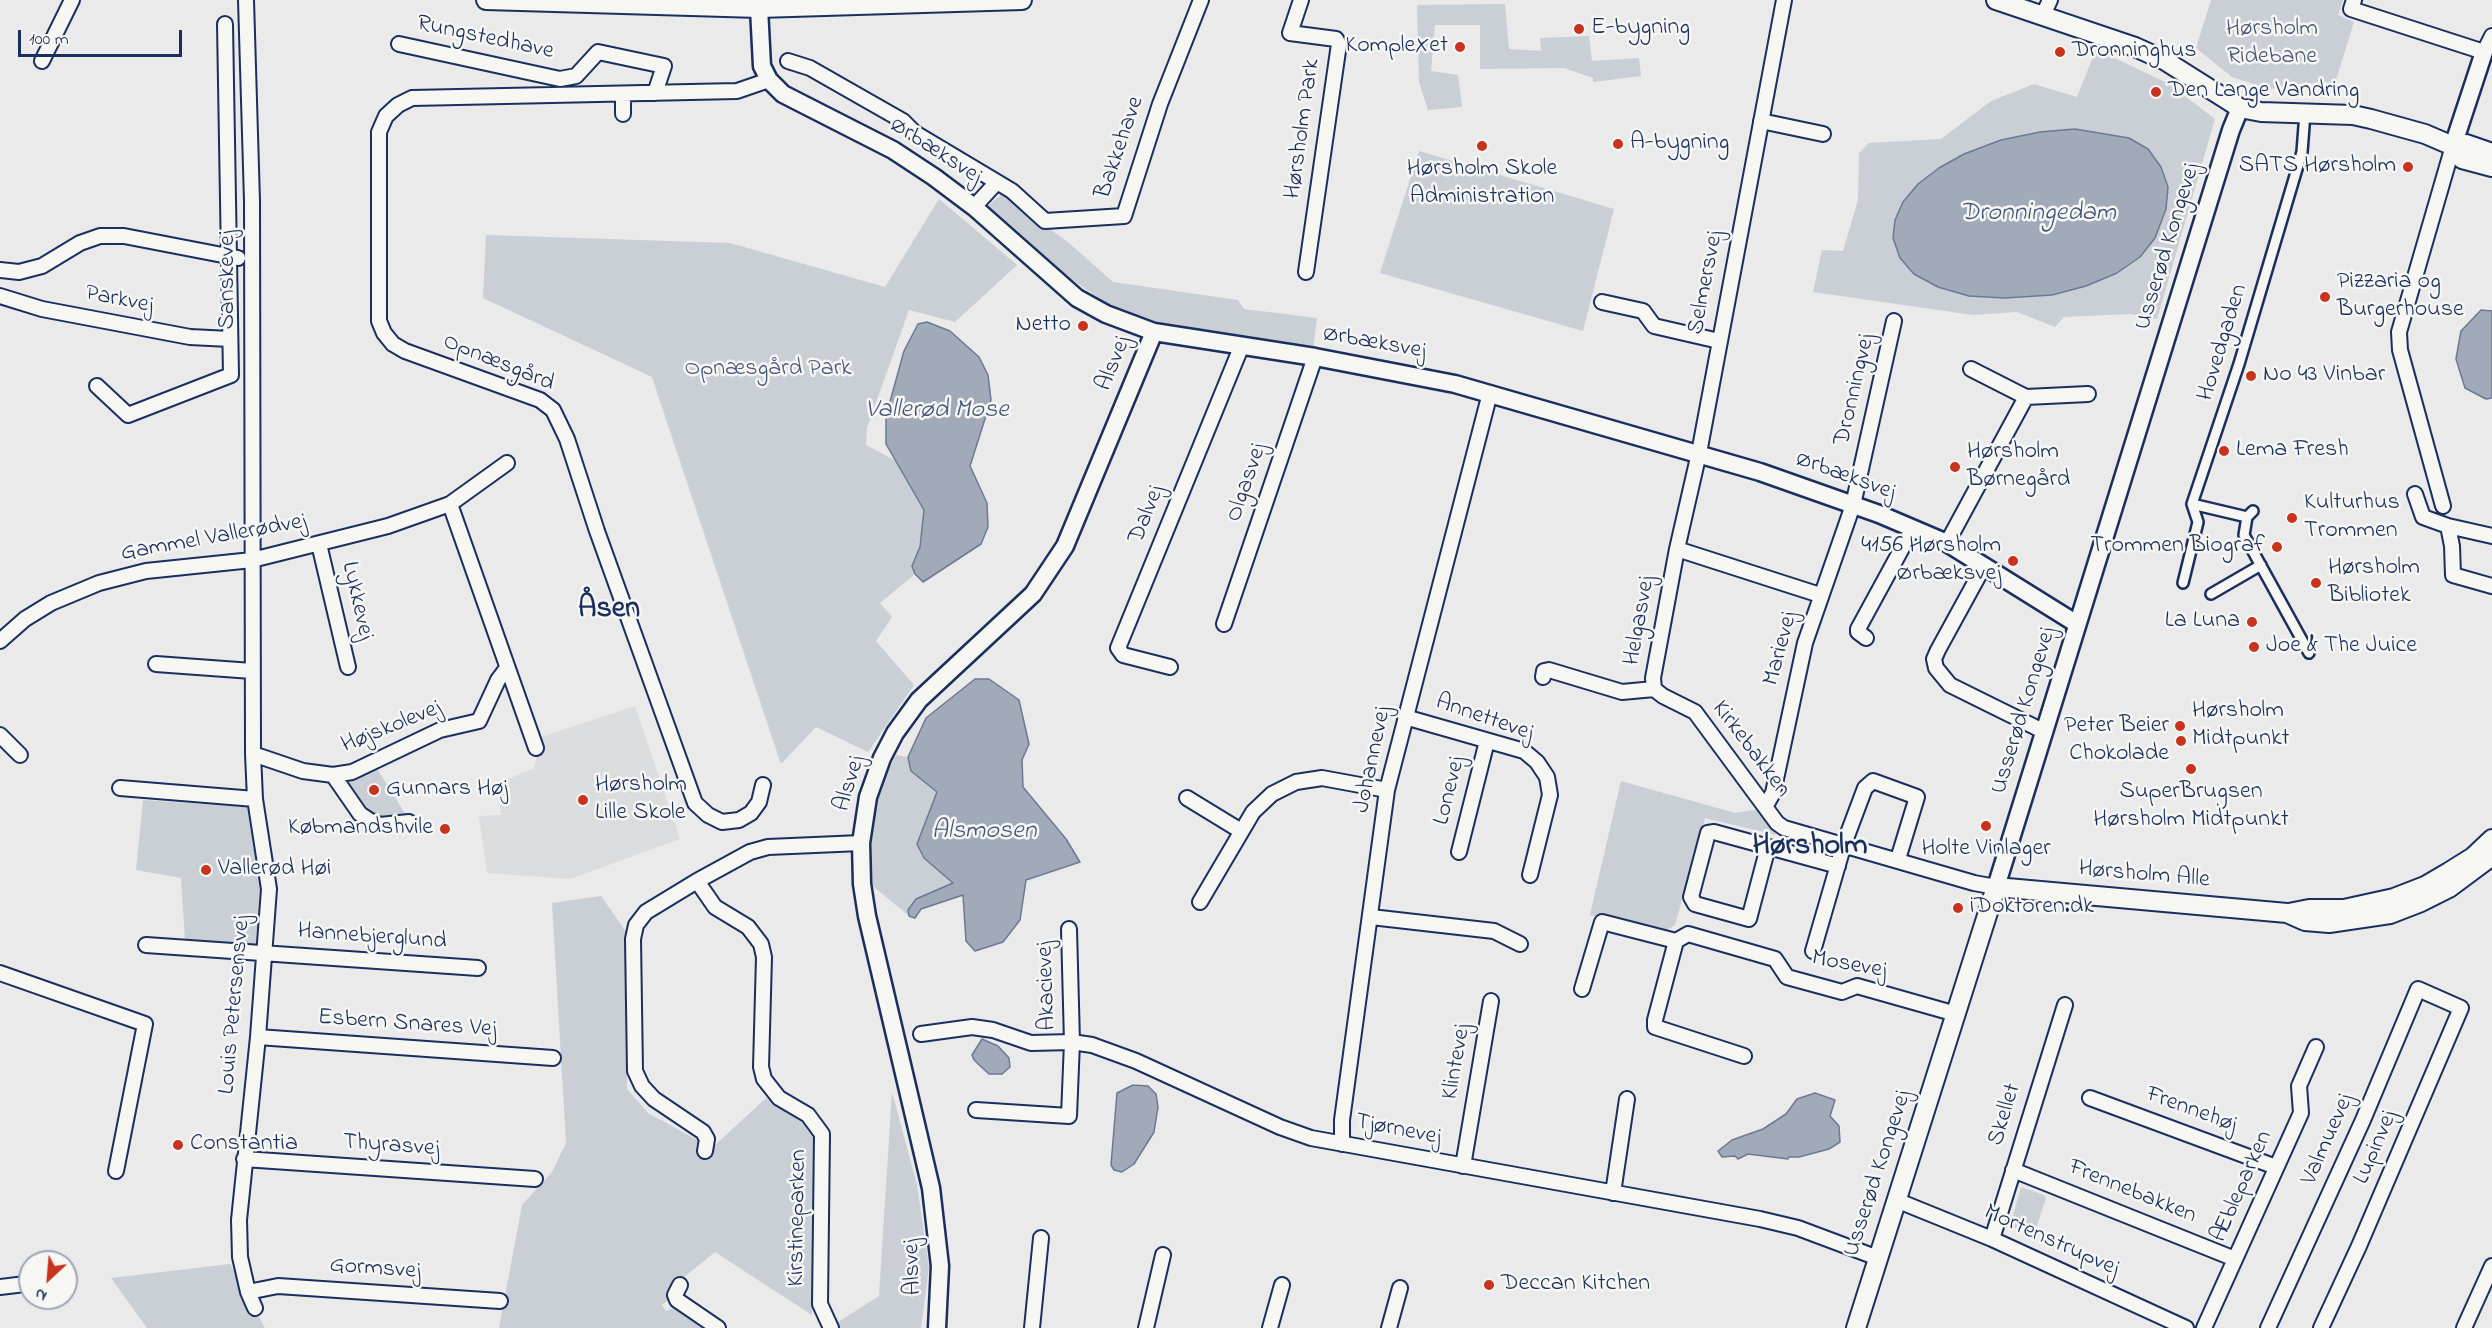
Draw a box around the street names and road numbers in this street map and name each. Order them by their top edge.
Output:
street label: Rungstedhave [414,10,556,68]
street label: Hørsholm Park [1280,57,1328,201]
street label: Bakkehave [1090,93,1152,203]
street label: Ørbæksvej [883,111,987,193]
street label: Usserød Kongevej [2130,160,2208,334]
street label: Selmersvej [1683,229,1731,337]
street label: Sanskevej [215,230,243,330]
street label: Parkvej [82,280,156,322]
street label: Hovedgaden [2193,281,2255,405]
street label: Ørbæksvej [1320,321,1428,367]
street label: Opnæsgård [438,329,558,399]
street label: Dronningvej [1829,331,1883,449]
street label: Alsvej [1091,332,1139,396]
street label: Olgasvej [1221,440,1275,526]
street label: Ørbæksvej [1791,446,1899,508]
street label: Dalvej [1123,482,1173,548]
street label: Gammel Vallerødvej [119,508,309,570]
street label: Lykkevej [333,559,379,643]
street label: Helgasvej [1619,574,1663,668]
street label: Marievej [1758,609,1806,689]
street label: Usserød Kongevej [1986,624,2064,798]
street label: Annettevej [1431,689,1537,749]
street label: Højskolevej [338,695,446,761]
street label: Kirkebakken [1704,696,1796,804]
street label: Johannevej [1349,704,1399,816]
street label: Alsvej [829,753,873,815]
street label: Lonevej [1429,754,1473,828]
street label: Hørsholm Alle [2077,856,2211,896]
street label: Louis Petersensvej [214,914,258,1096]
street label: Hannebjerglund [297,918,447,958]
street label: Akacievej [1032,941,1064,1031]
street label: Mosevej [1809,945,1889,987]
street label: Esbern Snares Vej [317,1004,497,1046]
street label: Klintevej [1437,1022,1479,1102]
street label: Skellet [1983,1080,2029,1150]
street label: Frennehøj [2142,1081,2240,1141]
street label: Usserød Kongevej [1839,1087,1919,1261]
street label: Valmuevej [2296,1090,2362,1190]
street label: Lupinvej [2349,1107,2405,1189]
street label: Tjørnevej [1353,1109,1443,1153]
street label: Æbleparken [2206,1127,2280,1247]
street label: Thyrasvej [342,1129,440,1165]
street label: Kirstineparken [783,1149,815,1287]
street label: Frennebakken [2064,1154,2200,1232]
street label: Mortenstrupvej [1979,1199,2123,1285]
street label: Alsvej [899,1238,929,1296]
street label: Gormsvej [328,1252,422,1288]

